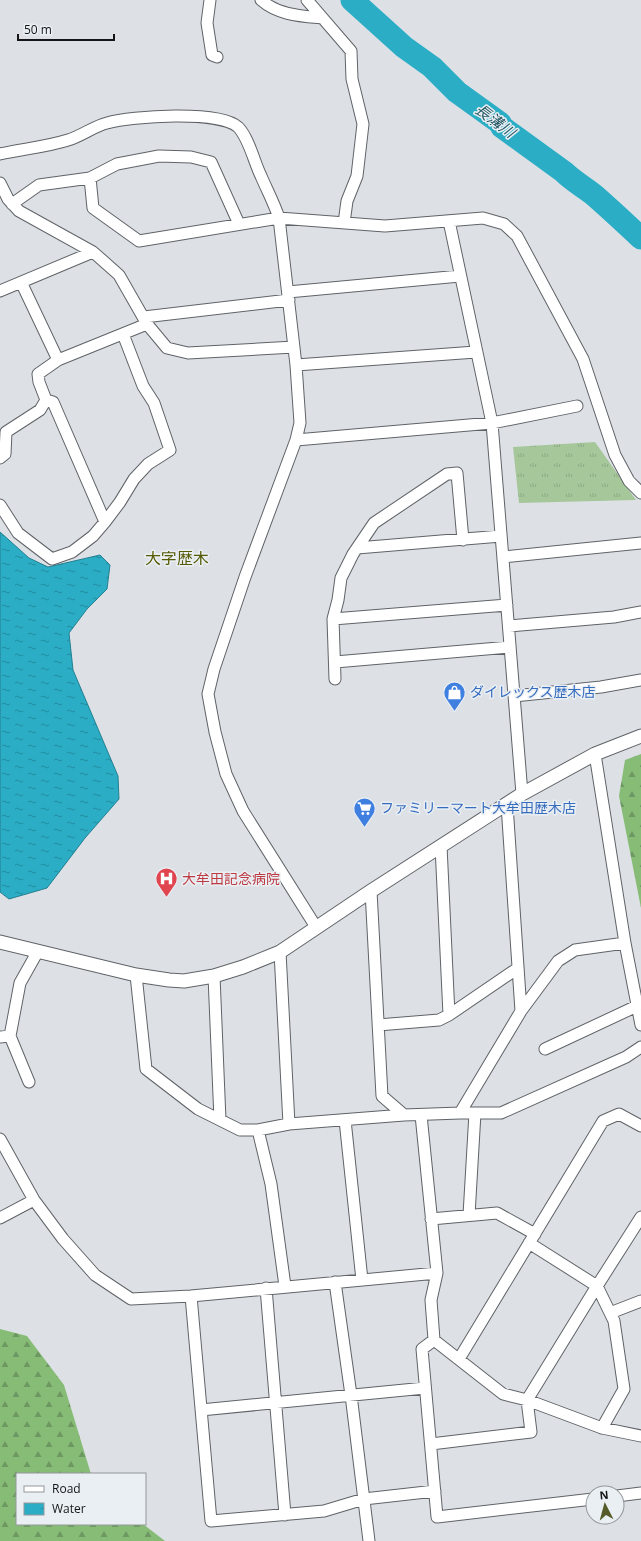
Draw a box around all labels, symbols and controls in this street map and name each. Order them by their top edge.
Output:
scale bar [18,16,114,42]
text: 50 m [24,21,52,38]
water label: 長溝川 [472,99,521,143]
district label: 大字歴木 [145,547,209,569]
shop icon: ダイレックス歴木店 [441,679,467,712]
place label: ダイレックス歴木店 [470,682,596,701]
supermarket icon: ファミリーマート大牟田歴木店 [352,795,378,828]
place label: ファミリーマート大牟田歴木店 [380,798,576,817]
hospital icon: 大牟田記念病院 [154,866,180,899]
place label: 大牟田記念病院 [182,869,280,888]
legend [16,1473,146,1525]
text: Road [52,1480,81,1497]
north arrow [585,1485,625,1525]
text: N [599,1487,609,1502]
text: Water [52,1500,86,1517]

